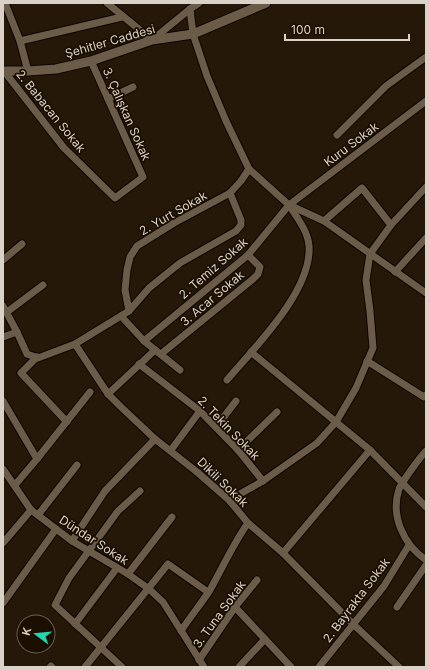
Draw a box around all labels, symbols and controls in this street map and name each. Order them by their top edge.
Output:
scale bar [285,16,409,42]
street label: Şehitler Caddesi [63,21,157,61]
text: 100 m [291,22,325,37]
street label: 3. Çalışkan Sokak [100,65,154,163]
street label: 2. Babacan Sokak [13,67,89,156]
street label: Kuru Sokak [321,118,382,169]
street label: 2. Yurt Sokak [136,187,210,238]
street label: 2. Temiz Sokak [176,234,251,302]
street label: 3. Acar Sokak [177,267,247,329]
street label: 2. Tekin Sokak [195,393,263,463]
street label: Dikili Sokak [194,454,252,510]
street label: Dündar Sokak [57,512,132,568]
street label: 2. Bayrakta Sokak [319,554,393,645]
street label: 3. Tuna Sokak [189,577,249,651]
north arrow [16,614,56,654]
text: K [19,625,34,637]

